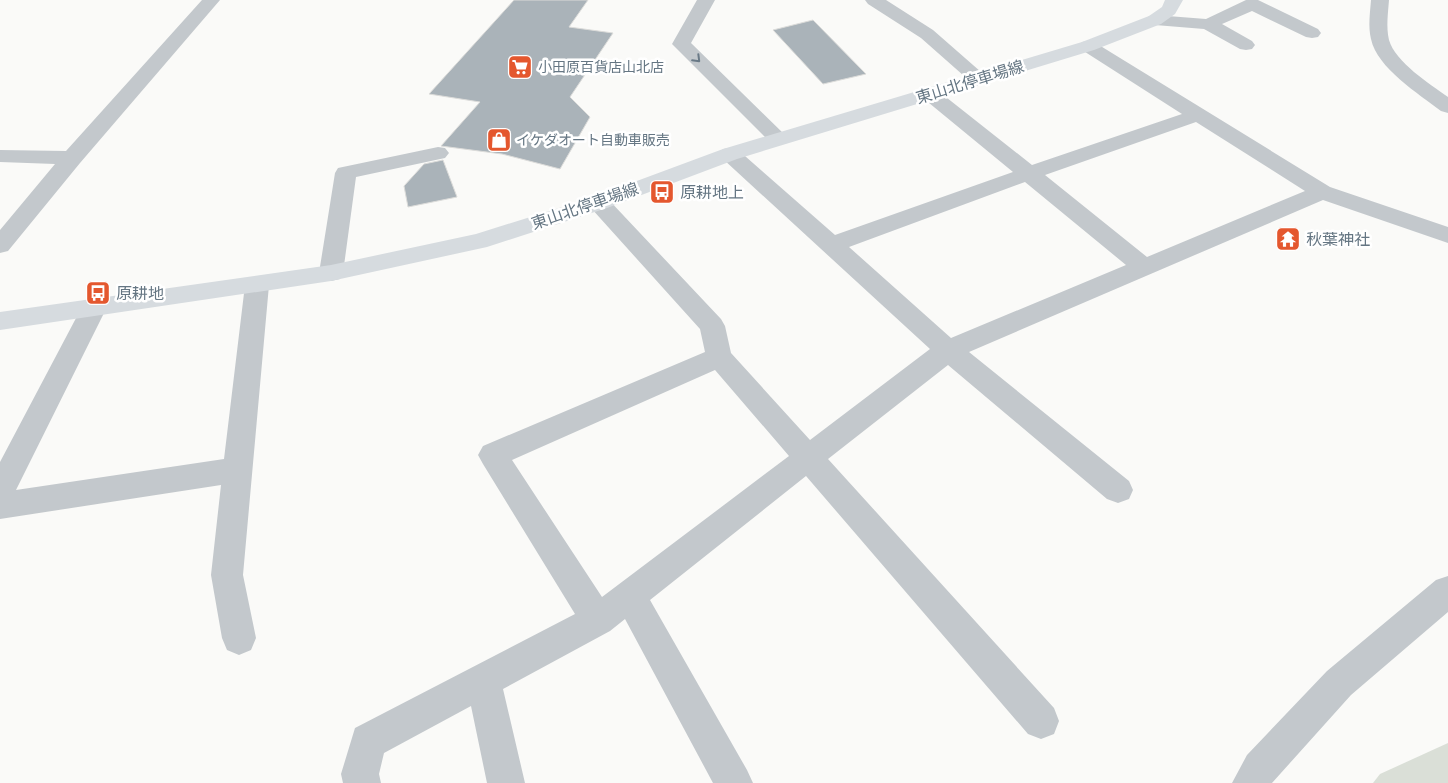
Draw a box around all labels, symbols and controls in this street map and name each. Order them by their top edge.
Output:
one-way arrow [691,53,700,62]
supermarket icon: 小田原百貨店山北店 [507,54,533,80]
street label: 東山北停車場線 [914,57,1026,107]
place label: 小田原百貨店山北店 [538,59,664,76]
shop icon: イケダオート自動車販売 [486,127,512,153]
place label: イケダオート自動車販売 [516,132,670,149]
street label: 東山北停車場線 [529,179,641,233]
bus stop icon: 原耕地上 [649,179,675,205]
place label: 原耕地上 [680,183,744,202]
temple icon: 秋葉神社 [1275,226,1301,252]
place label: 秋葉神社 [1306,230,1370,249]
bus stop icon: 原耕地 [85,280,111,306]
place label: 原耕地 [116,284,164,303]

